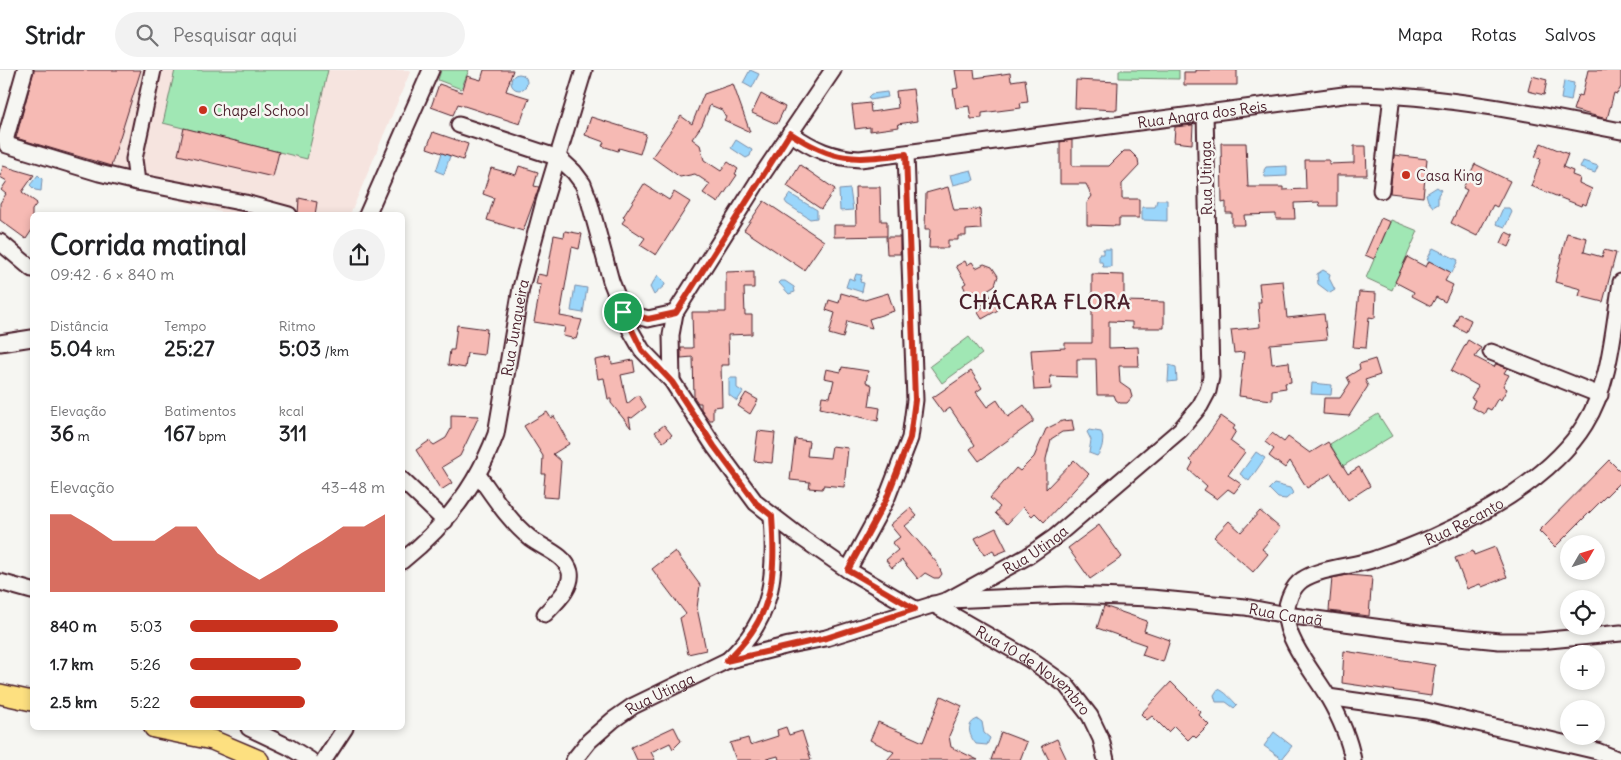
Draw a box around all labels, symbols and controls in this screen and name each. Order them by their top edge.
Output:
search box [115,12,465,57]
text: Stridr [25,20,85,50]
icon: search [133,21,161,49]
text: Pesquisar aqui [173,23,297,47]
text: Mapa [1398,23,1443,46]
text: Rotas [1471,23,1517,46]
text: Salvos [1545,23,1596,46]
street label: Rua Angra dos Reis [1136,96,1268,132]
place label: Chapel School [213,101,309,120]
marker: Chapel School [197,104,209,116]
street label: Rua Utinga [1196,140,1216,215]
place label: Casa King [1416,166,1483,185]
marker: Casa King [1400,169,1412,181]
text: Corrida matinal [50,227,247,263]
button: share [333,229,385,281]
text: 09:42 · 6 × 840 m [50,264,174,284]
street label: Rua Junqueira [497,276,533,378]
district label: CHÁCARA FLORA [959,289,1131,314]
pin [602,291,644,333]
icon: arrive [609,298,637,326]
text: Distância [50,317,109,335]
text: Tempo [164,317,206,335]
text: Ritmo [279,317,316,335]
text: 5.04 [50,335,92,362]
text: 25:27 [164,335,214,362]
text: 5:03 [279,335,321,362]
text: km [92,342,115,360]
text: /km [321,342,349,360]
text: Elevação [50,402,106,420]
text: Batimentos [164,402,236,420]
text: kcal [279,402,304,420]
text: 36 [50,420,74,447]
text: 167 [164,420,195,447]
text: 311 [279,420,307,447]
text: m [74,427,90,445]
text: bpm [195,427,226,445]
text: Elevação [50,477,114,497]
text: 43–48 m [321,477,385,497]
street label: Rua Recanto [1422,493,1507,549]
street label: Rua Utinga [999,521,1072,578]
north arrow [1560,535,1605,580]
map controls [1560,535,1605,745]
button: locate [1560,590,1605,635]
street label: Rua Canaã [1247,598,1324,629]
text: 840 m [50,616,97,636]
text: 5:03 [130,616,162,636]
street label: Rua 10 de Novembro [972,621,1095,719]
button: + [1560,645,1605,690]
text: 1.7 km [50,654,94,674]
text: 5:26 [130,654,161,674]
street label: Rua Utinga [621,668,698,718]
text: 2.5 km [50,692,97,712]
text: 5:22 [130,692,160,712]
button: − [1560,700,1605,745]

